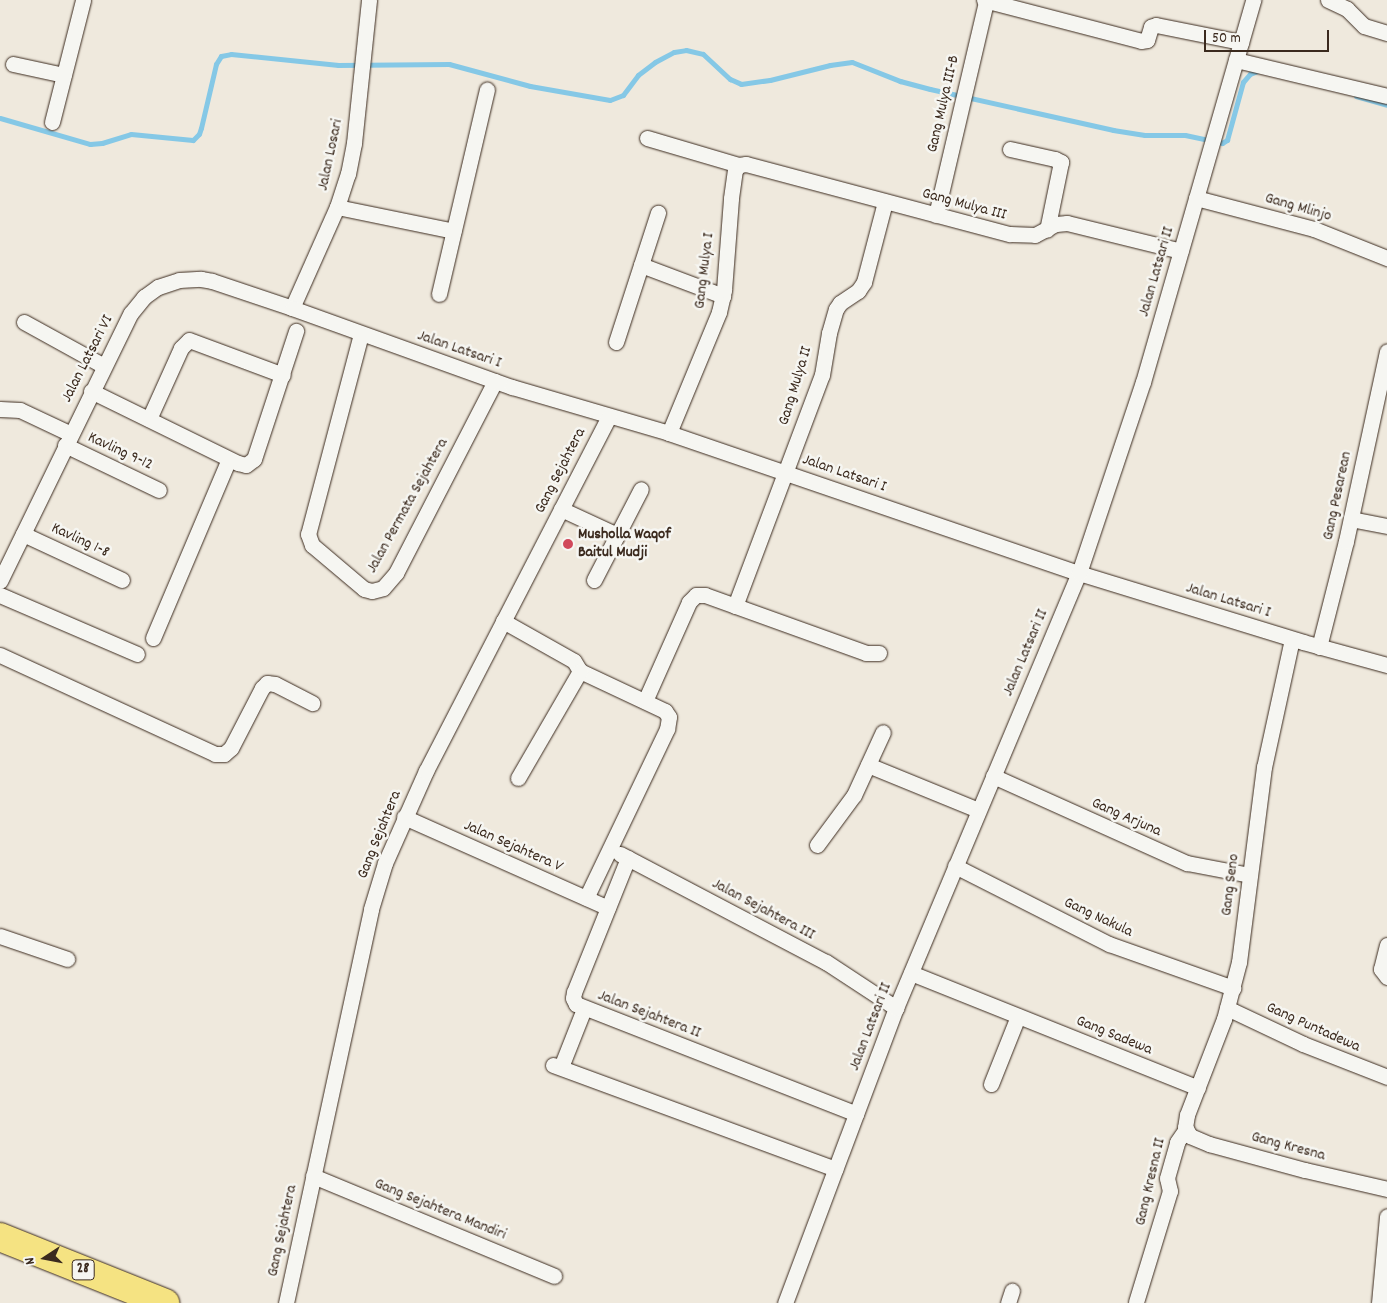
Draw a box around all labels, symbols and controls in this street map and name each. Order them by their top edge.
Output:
scale bar [1207,20,1332,52]
text: 50 m [1212,28,1241,50]
street label: Gang Mulya III-B [923,53,965,155]
street label: Jalan Losari [314,118,348,192]
street label: Gang Mulya III [920,185,1008,225]
street label: Gang Mlinjo [1262,189,1334,227]
street label: Jalan Latsari II [1135,225,1179,319]
street label: Gang Mulya I [691,232,719,310]
street label: Jalan Latsari VI [58,312,118,406]
street label: Jalan Latsari I [415,327,503,373]
street label: Gang Mulya II [775,344,817,428]
street label: Gang Sejahtera [531,425,591,517]
street label: Kavling 9-12 [84,429,156,475]
street label: Jalan Permata Sejahtera [363,435,453,577]
street label: Gang Pesarean [1319,450,1357,542]
street label: Jalan Latsari I [800,451,888,497]
street label: Kavling 1-8 [48,519,112,563]
place label: Musholla Waqof Baitul Mudji [578,525,671,563]
marker: Musholla Waqof Baitul Mudji [562,538,574,550]
street label: Jalan Latsari I [1183,579,1273,623]
street label: Jalan Latsari II [999,607,1053,699]
street label: Gang Sejahtera [354,788,406,882]
street label: Gang Arjuna [1088,794,1164,842]
street label: Jalan Sejahtera V [460,817,566,877]
street label: Gang Seno [1218,853,1244,917]
street label: Jalan Sejahtera III [708,875,818,945]
street label: Gang Nakula [1060,894,1136,942]
street label: Jalan Latsari II [845,980,897,1074]
street label: Jalan Sejahtera II [595,987,703,1043]
street label: Gang Puntadewa [1263,999,1363,1057]
street label: Gang Sadewa [1073,1012,1155,1060]
street label: Gang Kresna [1249,1128,1327,1166]
street label: Gang Kresna II [1132,1136,1170,1228]
street label: Gang Sejahtera Mandiri [371,1175,509,1245]
street label: Gang Sejahtera [264,1183,302,1279]
north arrow [20,1233,70,1283]
text: N [20,1256,41,1266]
road number: 28 [70,1258,96,1282]

